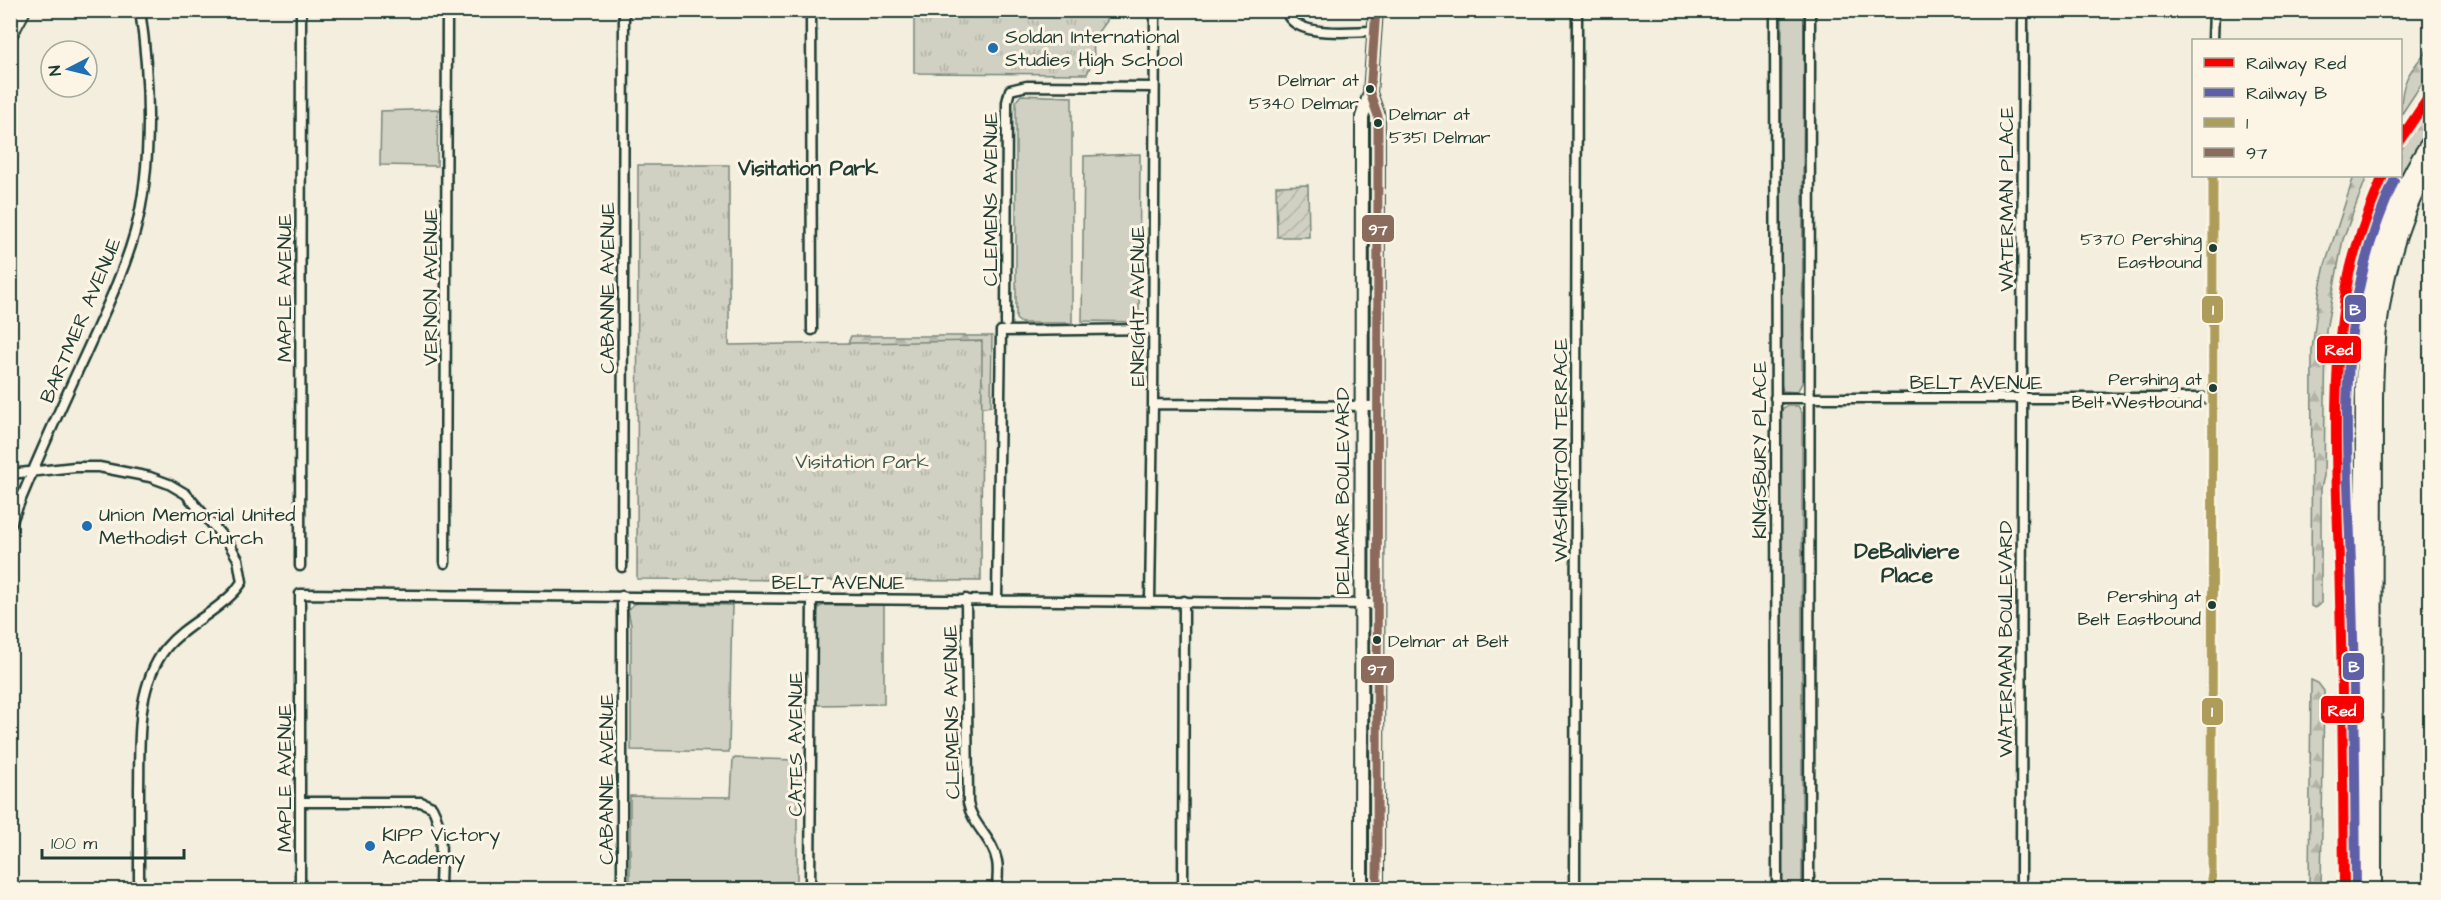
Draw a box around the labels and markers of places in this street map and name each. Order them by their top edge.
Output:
place label: Soldan International Studies High School [1005,23,1183,75]
marker: Soldan International Studies High School [986,41,1000,55]
place label: Delmar at 5340 Delmar [1249,68,1360,116]
marker: Delmar at 5340 Delmar [1364,83,1376,95]
place label: Delmar at 5351 Delmar [1389,102,1491,150]
marker: Delmar at 5351 Delmar [1372,117,1384,129]
place label: 5370 Pershing Eastbound [2080,227,2202,275]
marker: 5370 Pershing Eastbound [2207,242,2219,254]
place label: Pershing at Belt Westbound [2072,367,2203,415]
marker: Pershing at Belt Westbound [2207,382,2219,394]
place label: Union Memorial United Methodist Church [99,501,296,552]
marker: Union Memorial United Methodist Church [80,519,94,533]
place label: Pershing at Belt Eastbound [2077,584,2202,632]
marker: Pershing at Belt Eastbound [2206,599,2218,611]
place label: Delmar at Belt [1388,629,1510,654]
marker: Delmar at Belt [1371,634,1383,646]
place label: KIPP Victory Academy [382,821,500,873]
marker: KIPP Victory Academy [363,839,377,853]

